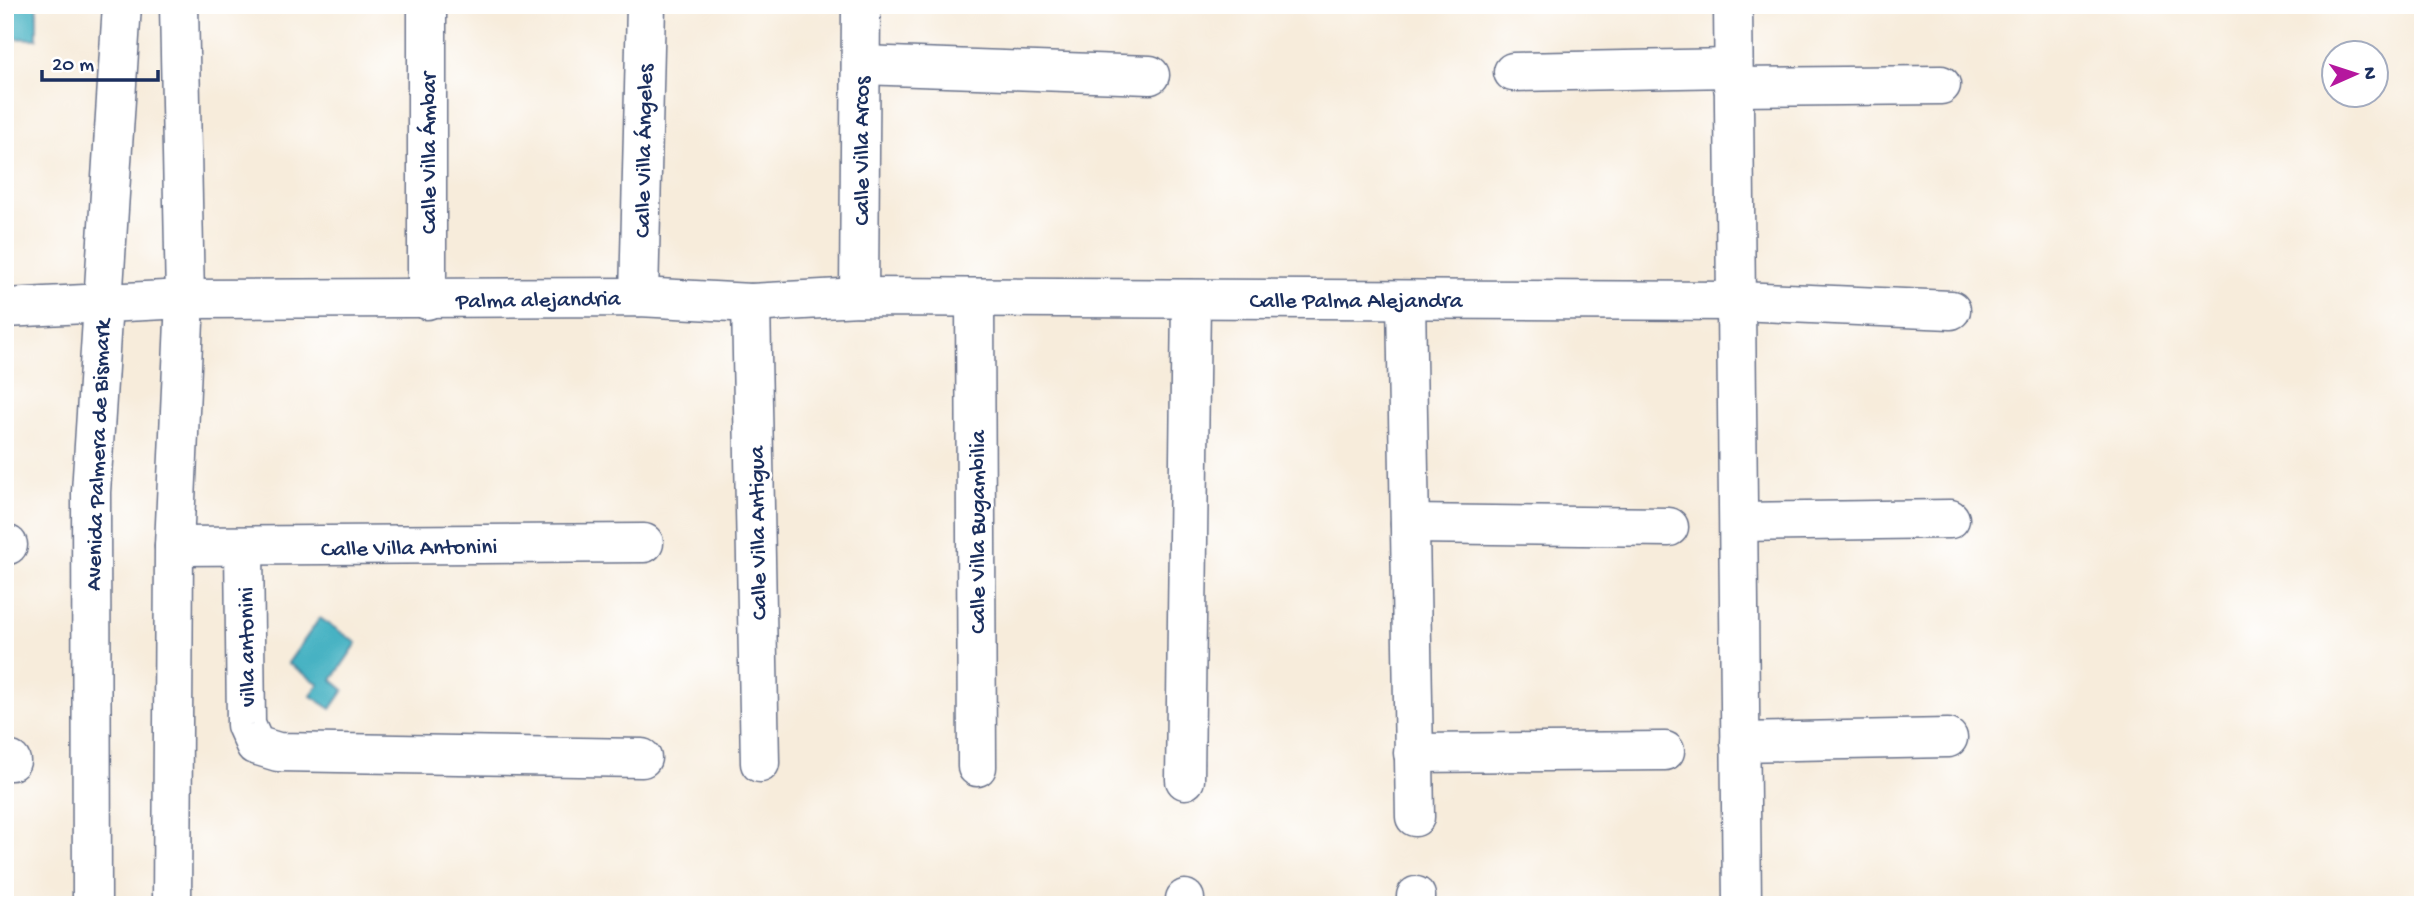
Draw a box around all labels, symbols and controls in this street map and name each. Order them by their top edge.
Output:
scale bar [42,38,158,82]
north arrow [2320,38,2390,108]
text: 20 m [52,54,94,79]
street label: Calle Villa Ángeles [629,63,661,238]
text: N [2357,66,2380,80]
street label: Calle Villa Ámbar [416,70,444,234]
street label: Calle Villa Arcos [850,76,877,225]
street label: Palma alejandria [455,287,622,316]
street label: Calle Palma Alejandra [1249,289,1464,316]
street label: Avenida Palmera de Bismark [81,316,118,591]
street label: Calle Villa Bugambilia [966,429,993,634]
street label: Calle Villa Antigua [744,444,775,620]
street label: Calle Villa Antonini [321,534,498,565]
street label: villa antonini [234,587,263,707]

